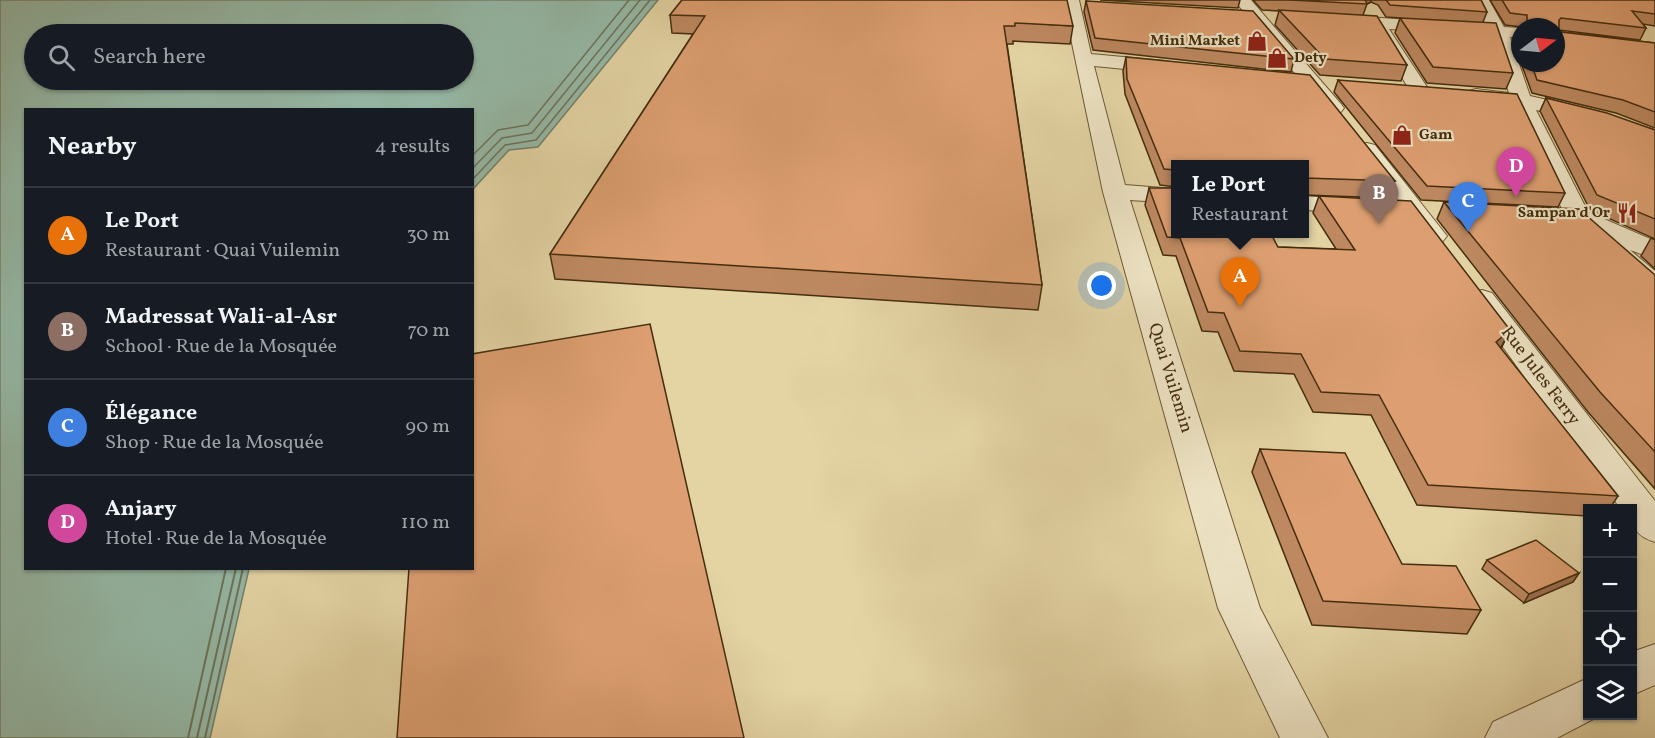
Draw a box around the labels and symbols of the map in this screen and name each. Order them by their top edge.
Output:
north arrow [1511,18,1565,72]
shop icon: Mini Market [1245,29,1269,53]
place label: Mini Market [1150,31,1240,52]
shop icon: Dety [1265,46,1289,70]
place label: Dety [1294,48,1327,69]
shop icon: Gam [1390,123,1414,147]
place label: Gam [1419,125,1453,146]
pin: D [1496,148,1536,197]
pin: B [1360,174,1398,224]
pin: C [1448,182,1488,232]
restaurant icon: Sampan d'Or [1615,201,1639,225]
place label: Sampan d'Or [1518,203,1610,224]
pin: A [1220,258,1260,307]
your location [1087,271,1116,300]
street label: Quai Vuilemin [1141,320,1199,436]
street label: Rue Jules Ferry [1494,321,1586,431]

